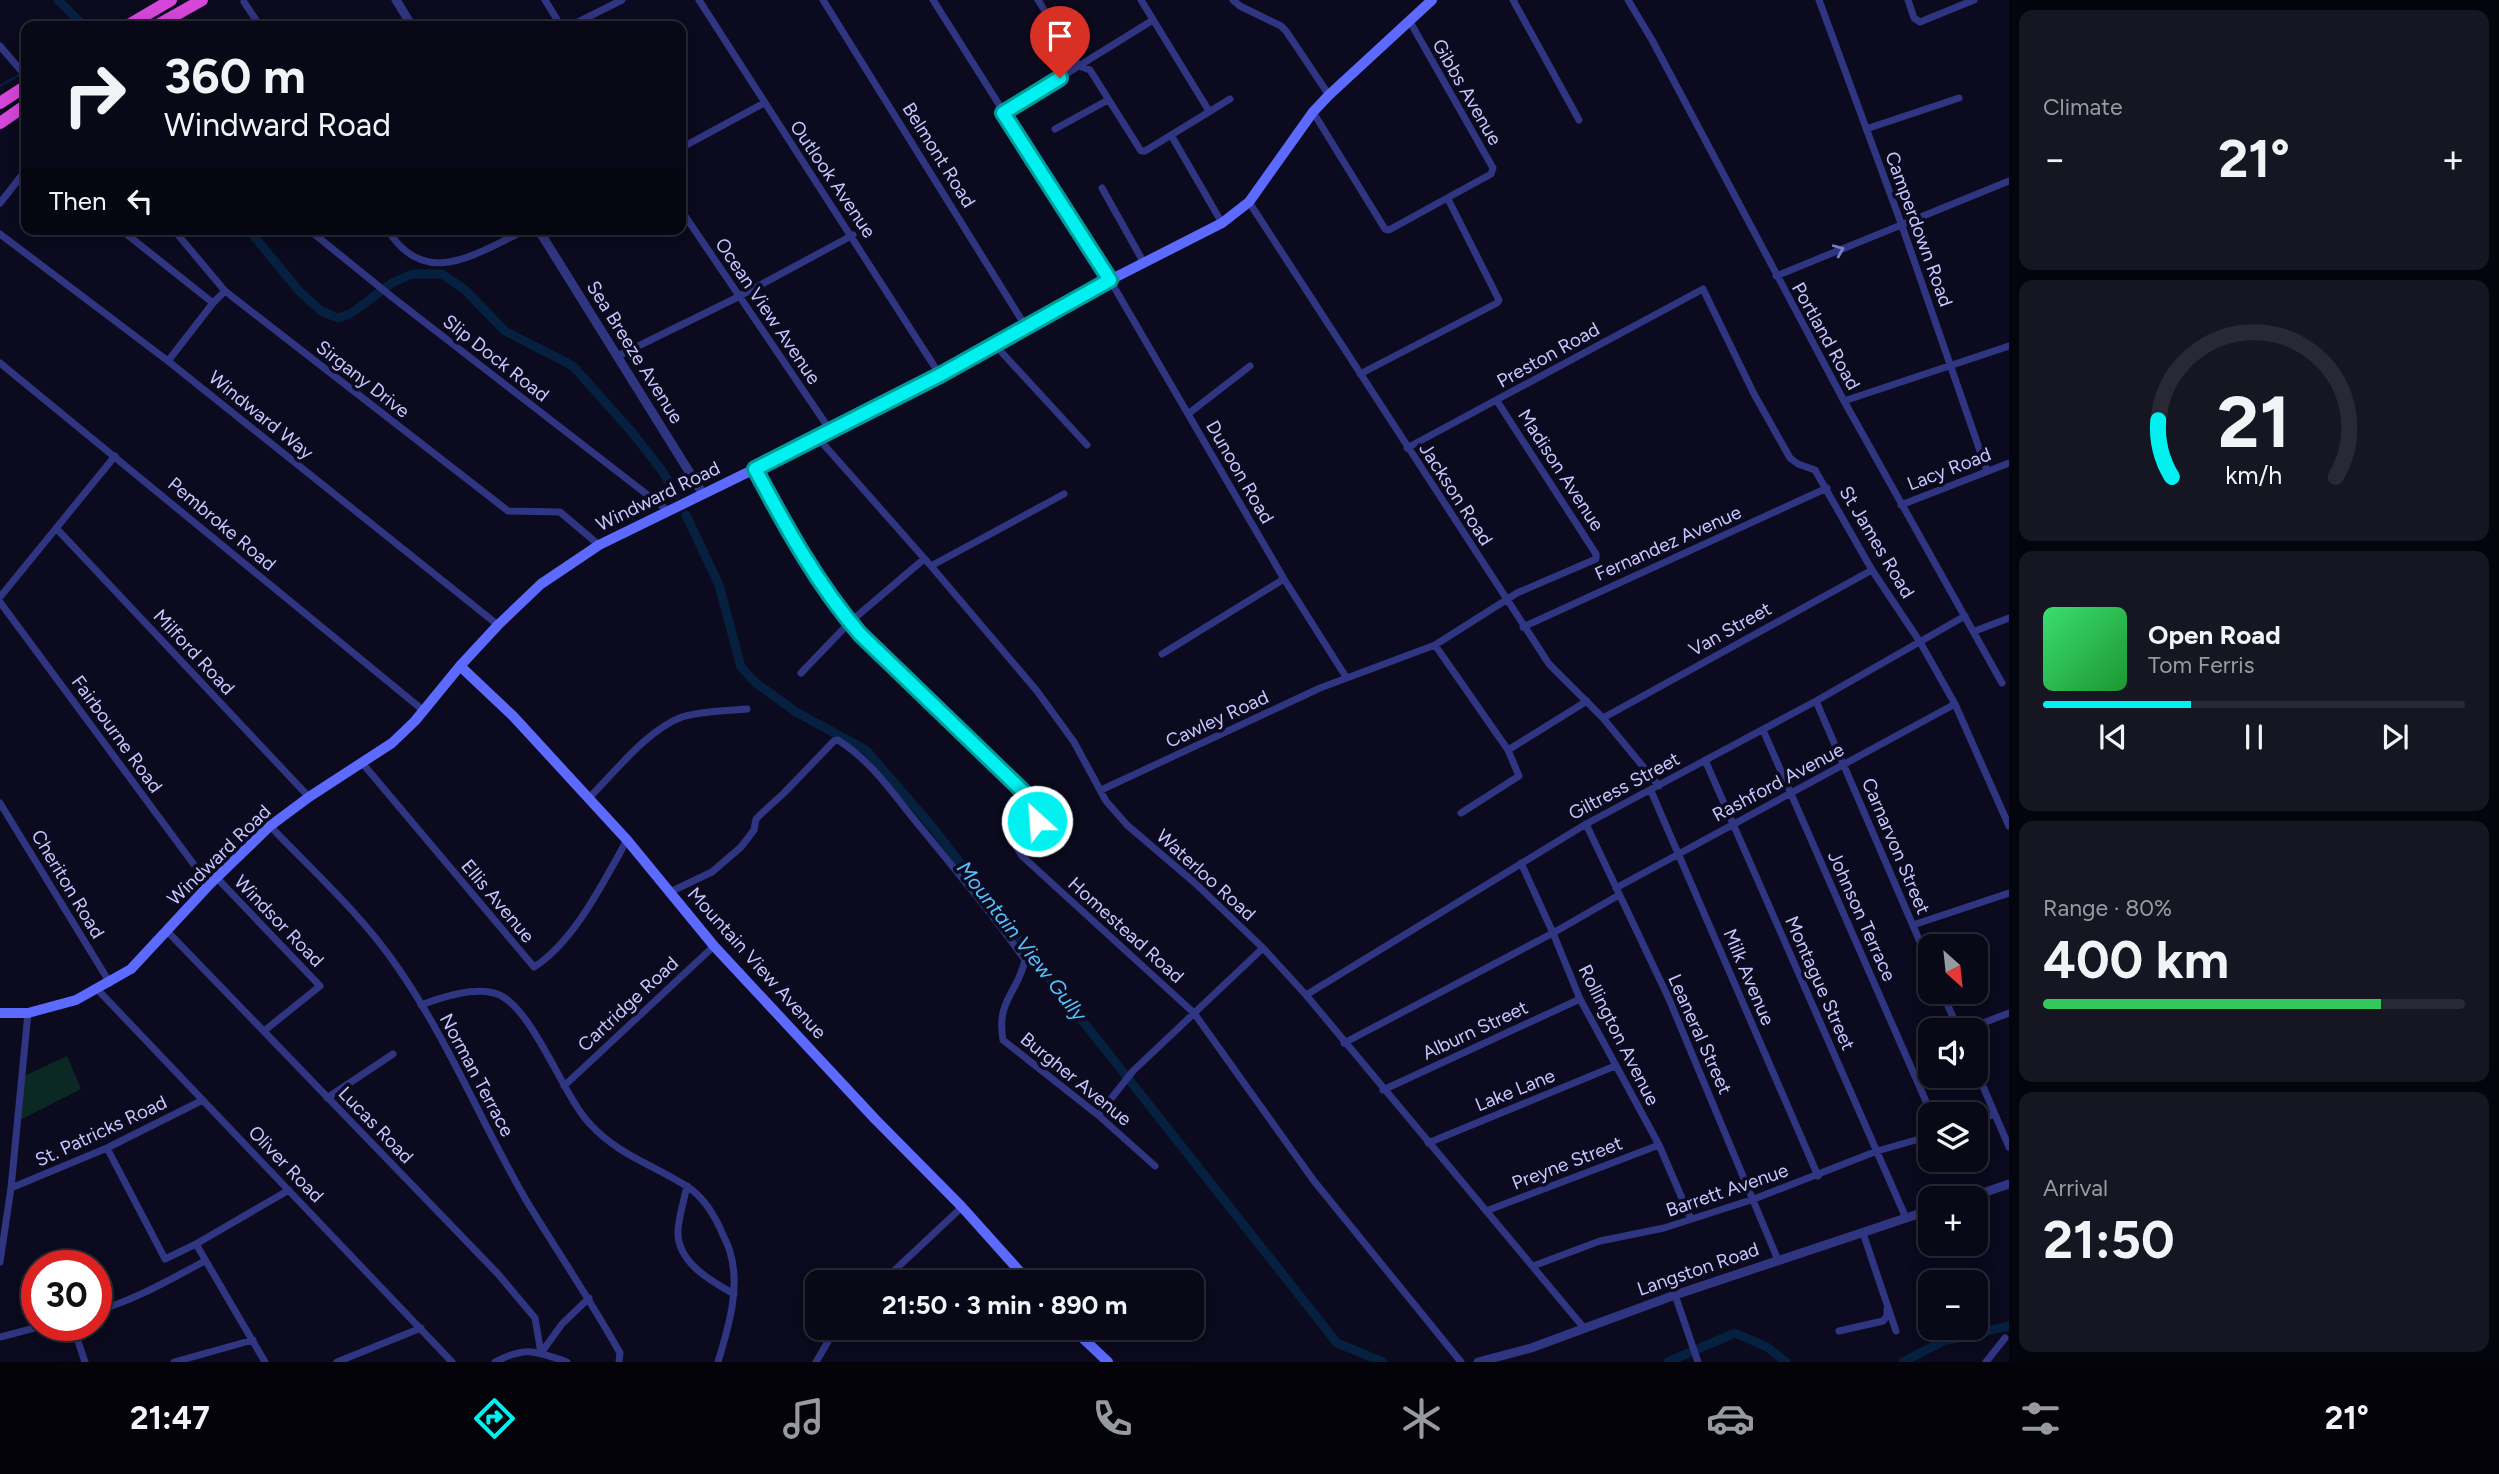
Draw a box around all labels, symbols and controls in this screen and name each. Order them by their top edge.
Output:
pin [1030,6,1090,78]
icon: arrive [1041,17,1079,55]
street label: Gibbs Avenue [1427,35,1507,149]
text: 360 m [164,46,306,105]
icon: right [49,49,140,140]
text: Climate [2043,93,2122,121]
street label: Belmont Road [898,98,980,212]
text: Windward Road [164,106,391,144]
street label: Outlook Avenue [785,116,881,242]
text: 21° [2218,128,2290,190]
text: − [2043,136,2067,182]
text: + [2441,136,2465,182]
street label: Camperdown Road [1880,148,1958,310]
icon: left [121,182,159,220]
text: Then [49,185,107,217]
street label: Ocean View Avenue [710,233,826,389]
one-way arrow [1832,244,1844,258]
street label: Sea Breeze Avenue [582,276,688,428]
street label: Portland Road [1787,278,1865,394]
street label: Slip Dock Road [438,309,554,407]
street label: Preston Road [1493,317,1603,393]
street label: Sirgany Drive [312,335,414,423]
street label: Windward Way [204,366,318,464]
text: 21 [2218,378,2290,465]
street label: Madison Avenue [1513,405,1609,535]
street label: Dunoon Road [1201,416,1279,528]
street label: Jackson Road [1414,438,1498,550]
street label: Lacy Road [1904,442,1994,496]
street label: Windward Road [592,456,724,536]
text: km/h [2225,459,2283,489]
street label: Pembroke Road [163,472,281,576]
street label: St James Road [1834,482,1920,602]
street label: Fernandez Avenue [1591,500,1745,586]
street label: Van Street [1685,597,1775,661]
street label: Milford Road [149,604,239,700]
text: Open Road [2148,619,2281,651]
text: Tom Ferris [2148,651,2254,679]
street label: Fairbourne Road [67,671,167,797]
street label: Cawley Road [1162,685,1272,753]
icon: previous [2094,718,2132,756]
icon: pause [2235,718,2273,756]
icon: next [2376,718,2414,756]
street label: Rashford Avenue [1708,738,1848,826]
street label: Giltress Street [1564,747,1684,825]
street label: Carnarvon Street [1857,774,1935,918]
position arrow [1000,784,1074,858]
street label: Windward Road [163,800,275,910]
street label: Waterloo Road [1152,824,1260,926]
street label: Cheriton Road [27,825,109,943]
street label: Johnson Terrace [1823,847,1901,985]
street label: Ellis Avenue [456,855,540,947]
water label: Mountain View Gully [952,856,1093,1027]
street label: Windsor Road [229,870,329,972]
street label: Homestead Road [1064,872,1188,988]
street label: Mountain View Avenue [683,882,831,1044]
text: Range · 80% [2043,894,2172,922]
street label: Montague Street [1780,912,1860,1054]
street label: Milk Avenue [1718,925,1780,1029]
text: 400 km [2043,929,2229,991]
north arrow [1918,934,1988,1004]
map controls [1918,934,1988,1340]
street label: Cartridge Road [573,952,683,1056]
street label: Rollington Avenue [1574,961,1664,1109]
street label: Leaneral Street [1663,970,1737,1098]
street label: Alburn Street [1419,996,1531,1064]
street label: Norman Terrace [435,1009,519,1141]
button: sound [1918,1018,1988,1088]
street label: Burgher Avenue [1016,1027,1136,1131]
street label: Lake Lane [1472,1064,1558,1116]
street label: Lucas Road [334,1082,418,1168]
street label: St. Patricks Road [31,1090,171,1172]
button: layers [1918,1102,1988,1172]
street label: Oliver Road [244,1121,328,1207]
street label: Preyne Street [1509,1131,1625,1195]
street label: Barrett Avenue [1663,1158,1791,1222]
text: Arrival [2043,1174,2108,1202]
button: + [1918,1186,1988,1256]
text: 21:50 [2043,1209,2175,1271]
street label: Langston Road [1634,1237,1762,1301]
speed limit sign: 30 [21,1250,112,1341]
button: − [1918,1270,1988,1340]
text: 21:50 · 3 min · 890 m [882,1289,1127,1321]
icon: directions [470,1394,519,1443]
icon: music [779,1394,828,1443]
icon: phone [1088,1394,1137,1443]
icon: climate [1397,1394,1446,1443]
icon: car [1706,1394,1755,1443]
icon: filters [2016,1394,2065,1443]
text: 21:47 [130,1399,210,1437]
text: 21° [2325,1399,2369,1437]

